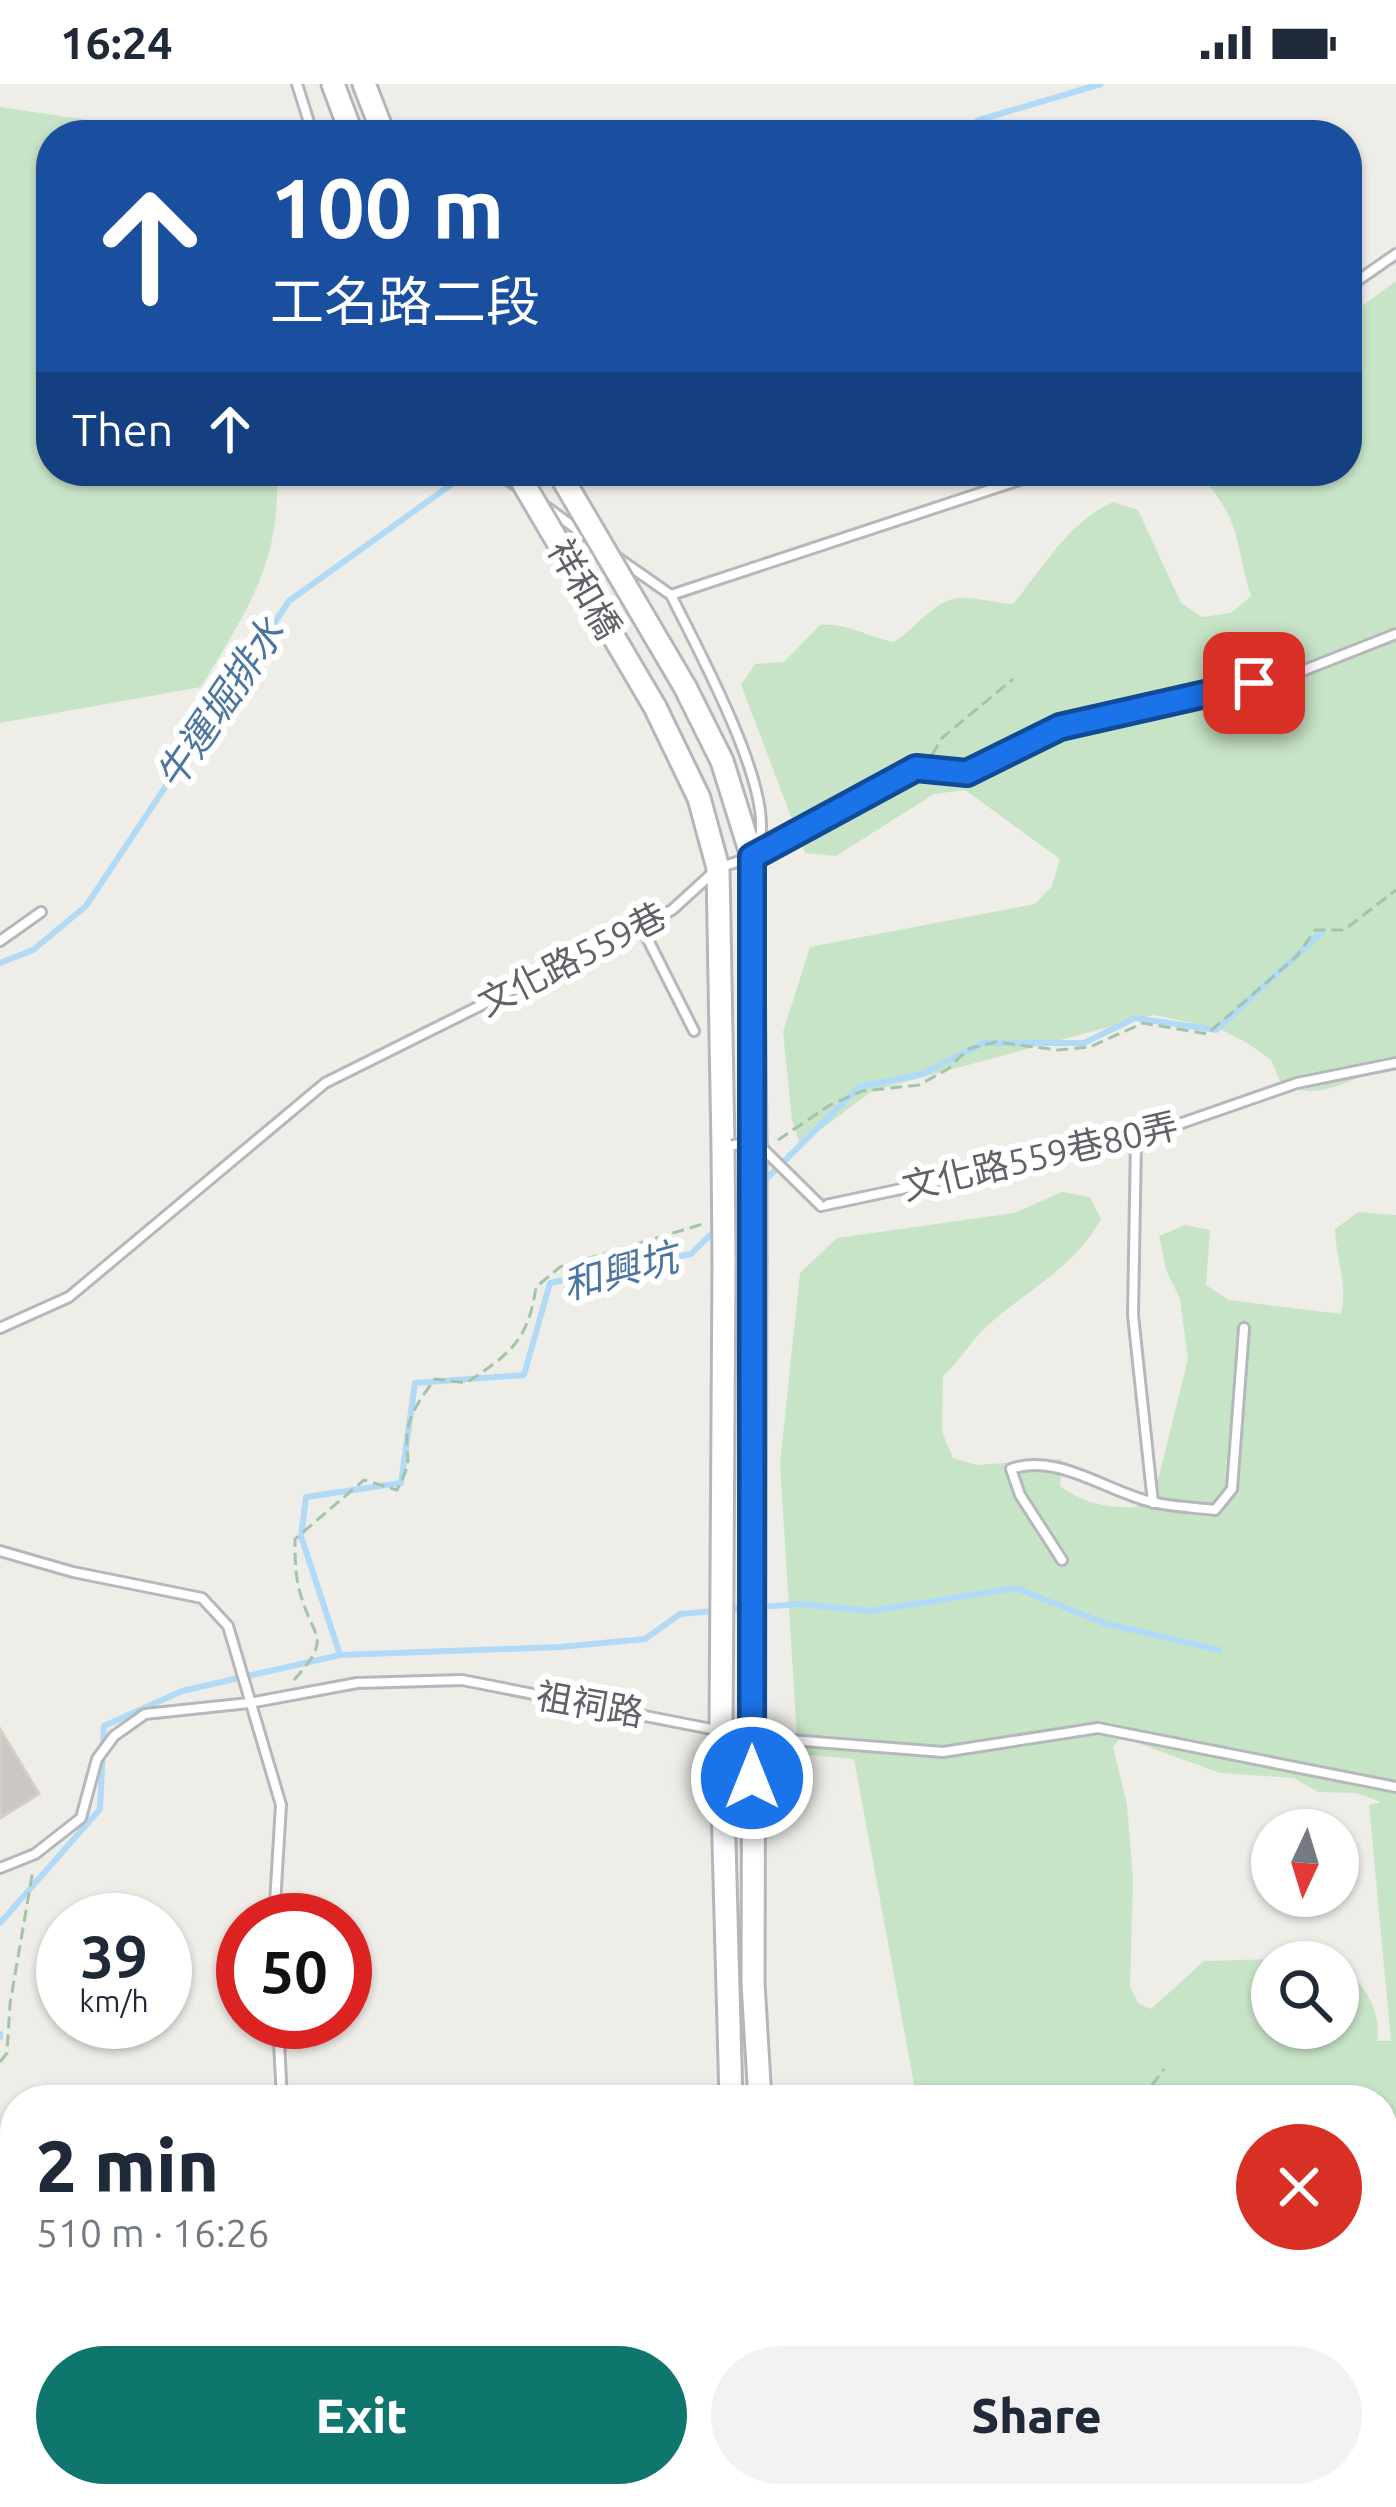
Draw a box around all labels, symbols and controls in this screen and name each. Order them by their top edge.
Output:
text: 16:24 [60,17,173,68]
text: 100 m [270,160,504,254]
icon: ahead [72,168,228,324]
text: 工名路二段 [270,271,540,331]
icon: ahead [197,396,263,462]
text: Then [72,404,173,455]
street label: 祥和橋 [541,532,630,646]
water label: 牛運堀排水 [147,609,293,797]
pin [1203,632,1305,734]
icon: arrive [1221,650,1287,716]
street label: 文化路559巷 [471,894,672,1023]
street label: 文化路559巷80弄 [898,1104,1182,1207]
water label: 和興坑 [558,1233,687,1306]
street label: 祖祠路 [533,1674,647,1733]
position arrow [689,1715,815,1841]
north arrow [1251,1809,1359,1917]
map controls [1251,1809,1359,2049]
speed limit sign: 50 [216,1893,372,2049]
text: 39 [80,1922,148,1989]
button: search [1251,1941,1359,2049]
text: km/h [79,1984,149,2018]
button: close [1236,2124,1362,2250]
text: 2 min [36,2125,219,2206]
text: 510 m · 16:26 [36,2211,270,2254]
button: Exit [36,2346,687,2484]
button: Share [711,2346,1362,2484]

